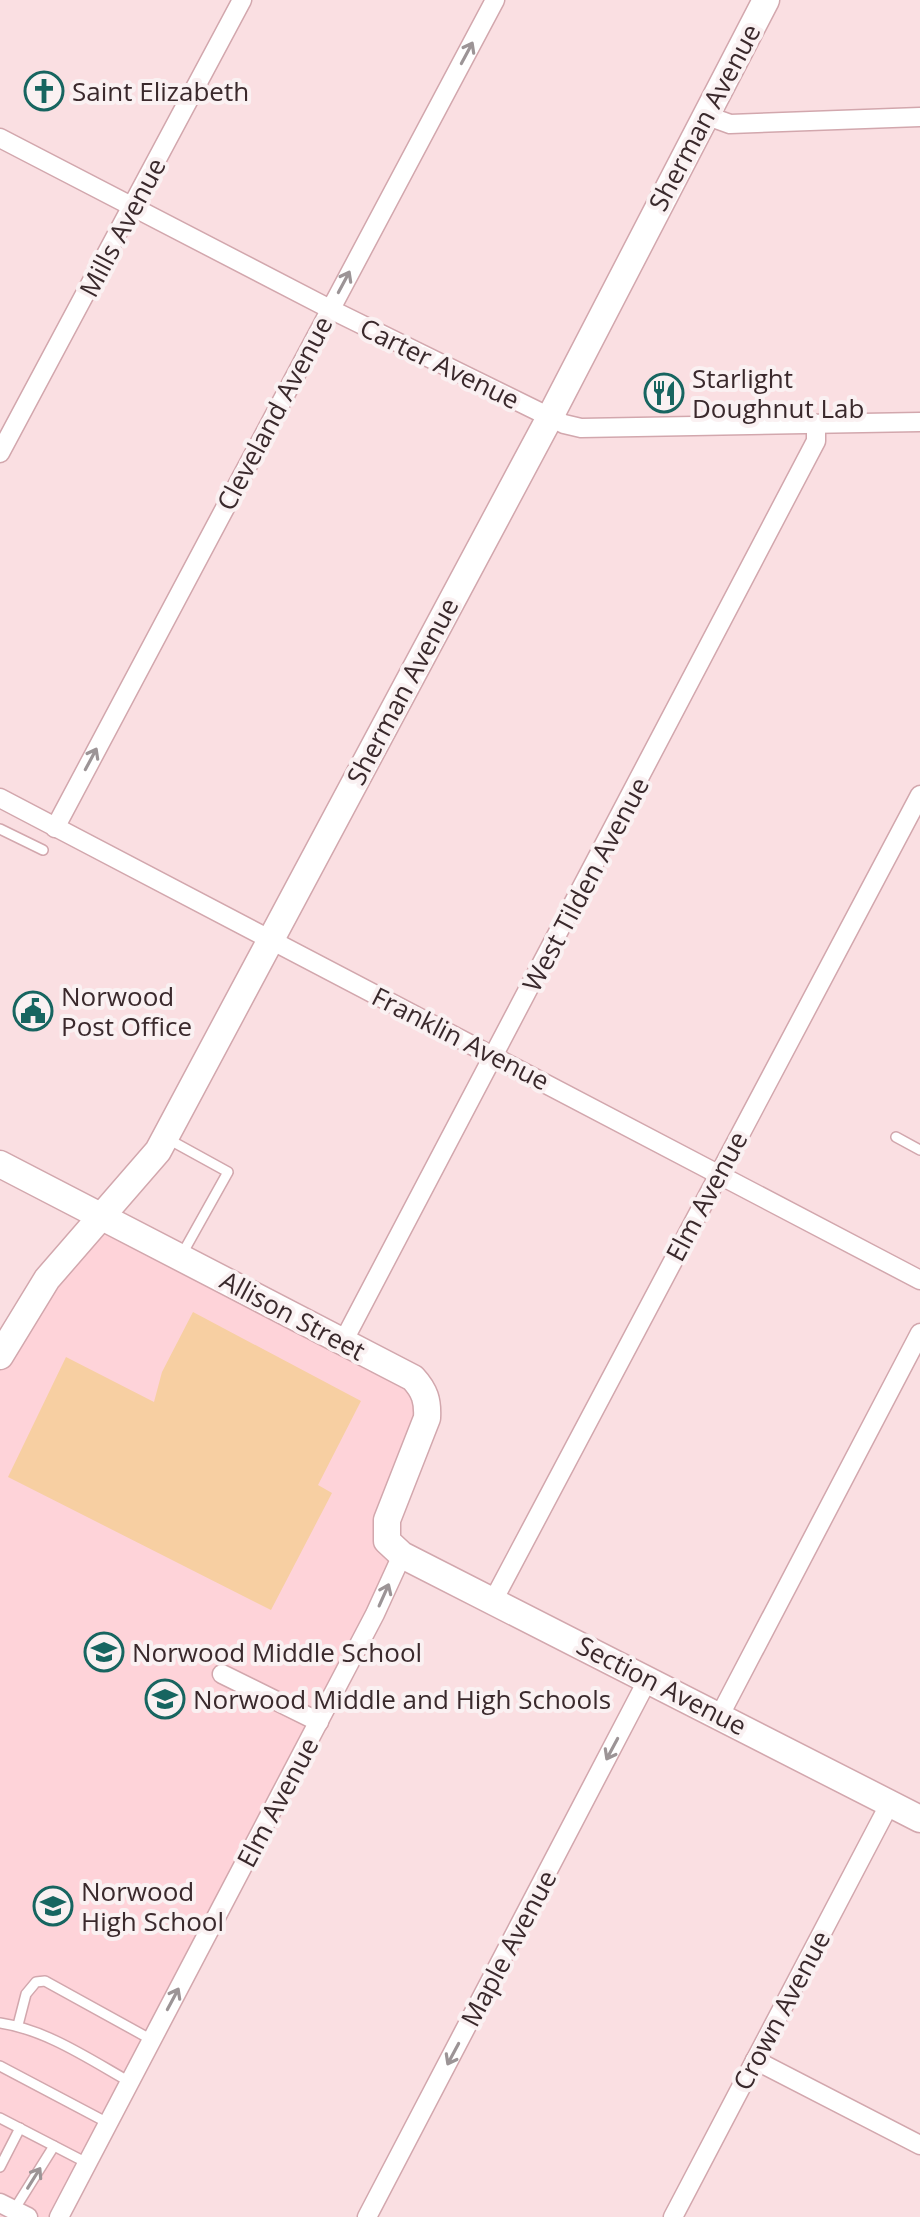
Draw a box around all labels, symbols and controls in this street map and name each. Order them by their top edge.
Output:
street label: Sherman Avenue [639,17,769,217]
one-way arrow [460,41,475,65]
church icon: Saint Elizabeth [23,70,65,112]
place label: Saint Elizabeth [72,73,249,109]
street label: Mills Avenue [70,151,174,303]
one-way arrow [337,270,352,294]
street label: Carter Avenue [354,309,526,417]
street label: Cleveland Avenue [208,310,340,516]
place label: Starlight Doughnut Lab [692,360,864,426]
restaurant icon: Starlight Doughnut Lab [643,372,685,414]
street label: Sherman Avenue [337,591,467,791]
one-way arrow [84,748,100,771]
street label: West Tilden Avenue [513,770,657,998]
place label: Norwood Post Office [61,978,192,1044]
street label: Franklin Avenue [366,978,556,1098]
public building icon: Norwood Post Office [12,990,54,1032]
street label: Elm Avenue [657,1125,755,1267]
street label: Allison Street [214,1262,372,1368]
one-way arrow [377,1583,392,1607]
street label: Section Avenue [571,1627,753,1743]
school or university icon: Norwood Middle School [83,1631,125,1673]
place label: Norwood Middle School [132,1634,422,1670]
school or university icon: Norwood Middle and High Schools [144,1678,186,1720]
place label: Norwood Middle and High Schools [193,1681,611,1717]
street label: Elm Avenue [228,1731,326,1873]
one-way arrow [603,1736,619,1760]
street label: Maple Avenue [452,1864,564,2032]
place label: Norwood High School [81,1873,224,1939]
school or university icon: Norwood High School [32,1885,74,1927]
street label: Crown Avenue [724,1924,838,2096]
one-way arrow [166,1988,182,2012]
one-way arrow [444,2041,460,2065]
one-way arrow [27,2167,43,2190]

